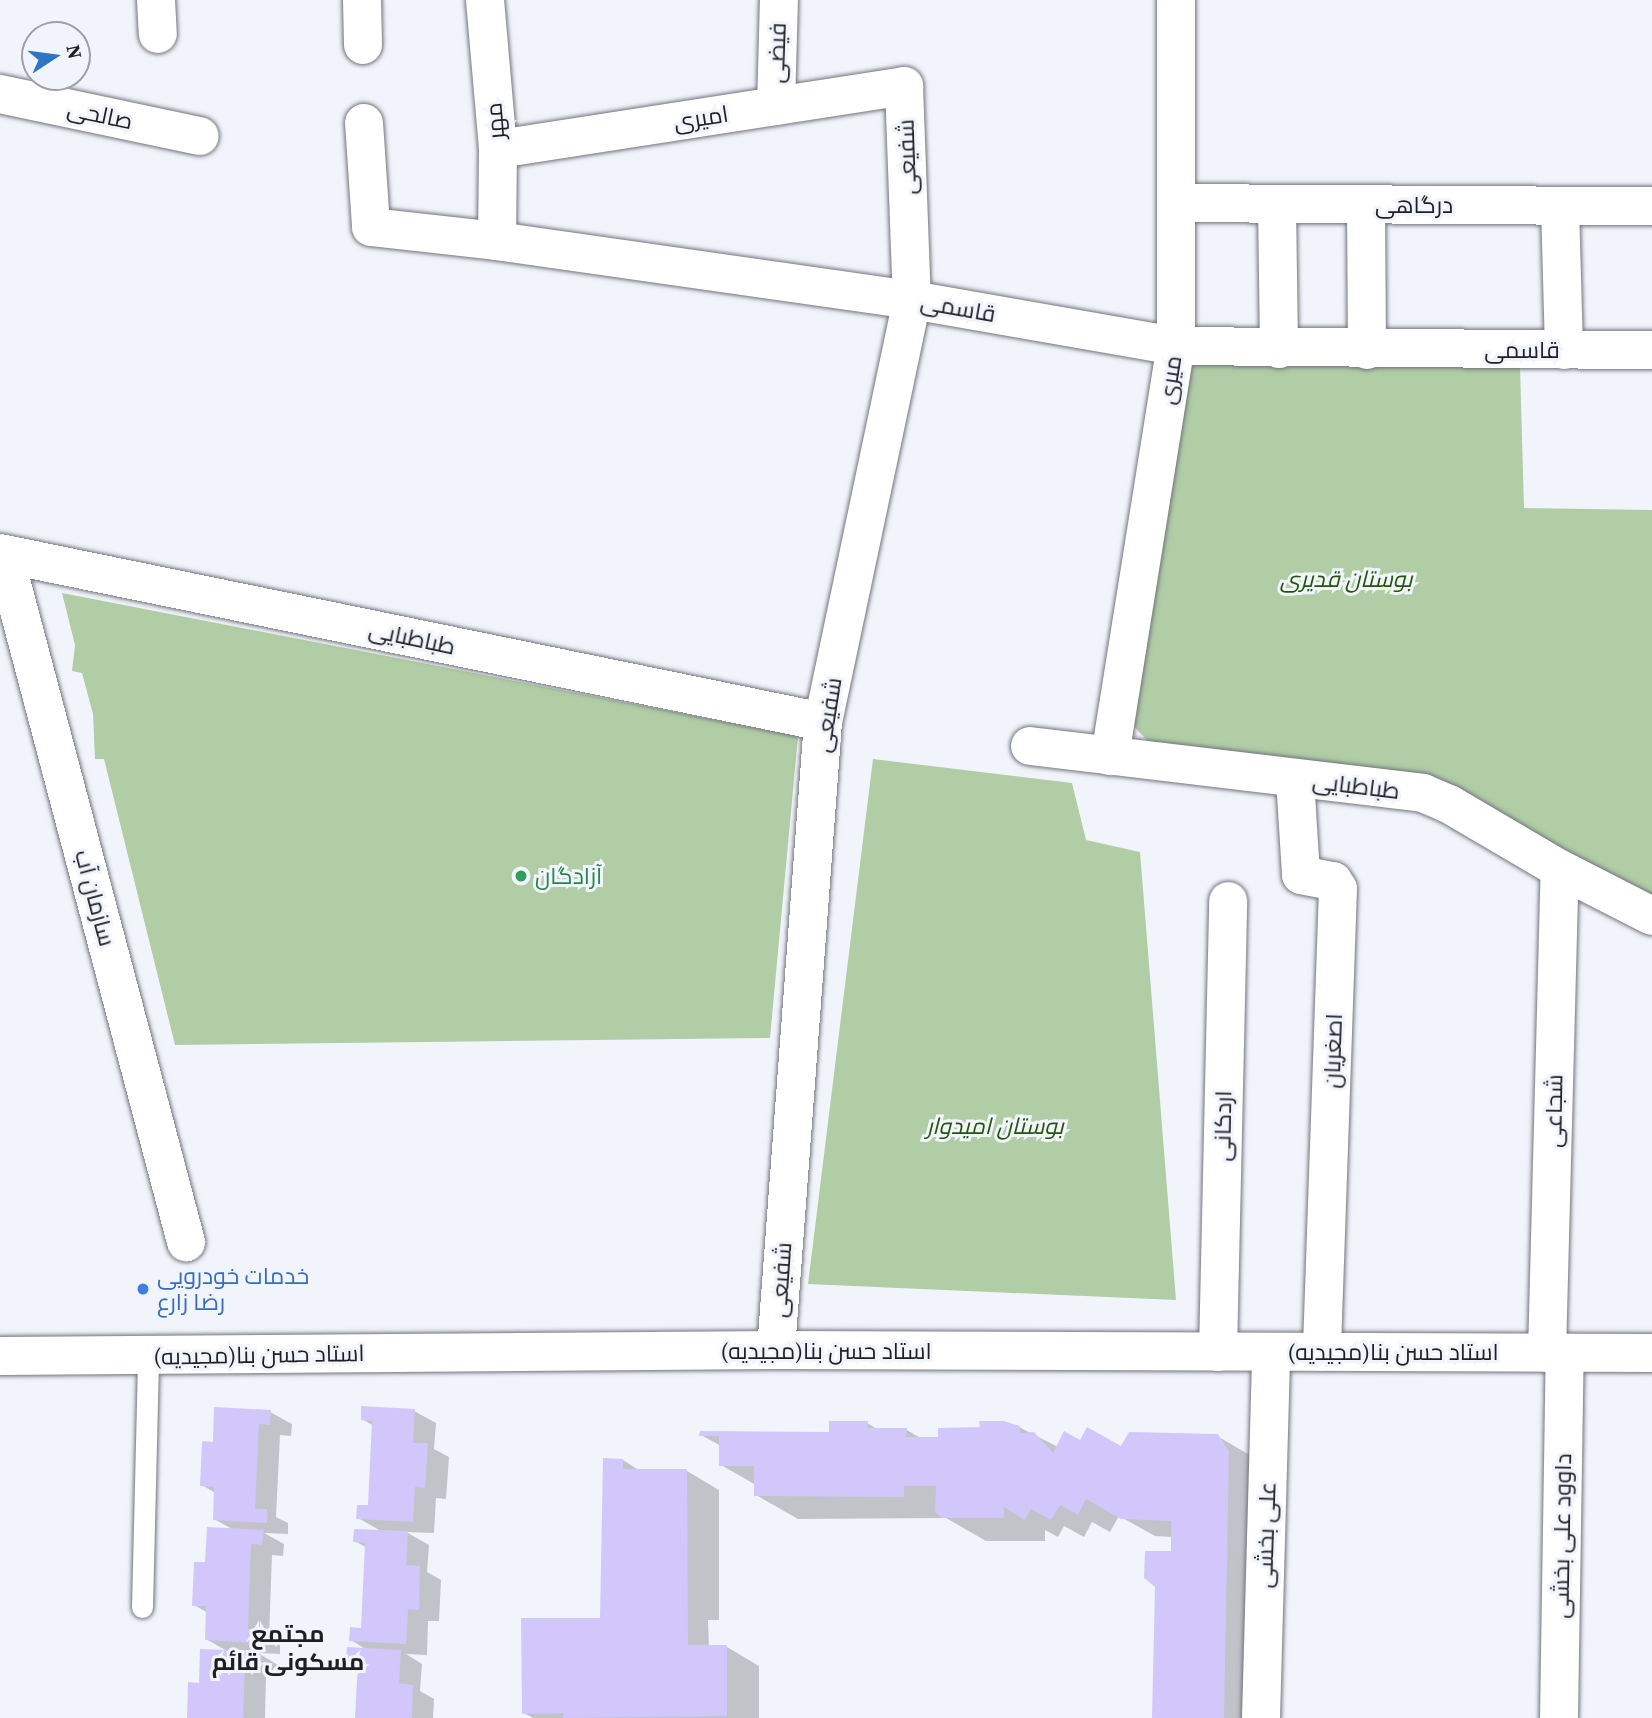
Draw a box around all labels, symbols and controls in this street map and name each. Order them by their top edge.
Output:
north arrow [21,21,91,91]
street label: فیضی [762,22,792,84]
text: N [60,42,89,61]
street label: صالحی [65,95,135,135]
street label: امیری [672,100,730,136]
street label: مهر [480,101,510,141]
street label: شفیعی [892,119,922,195]
street label: درگاهی [1375,191,1453,219]
street label: قاسمی [918,288,998,328]
street label: قاسمی [1484,336,1560,364]
street label: میری [1153,354,1187,406]
park label: بوستان قدیری [1280,565,1412,593]
street label: طباطبایی [366,615,458,661]
street label: شفیعی [808,676,848,754]
street label: طباطبایی [1311,767,1401,805]
street label: سازمان آب [69,847,121,949]
place label: آزادگان [535,862,602,890]
marker: آزادگان [513,868,529,884]
street label: اصغریان [1318,1013,1348,1089]
street label: شجاعی [1540,1074,1568,1148]
street label: اردکانی [1209,1090,1237,1162]
park label: بوستان امیدوار [926,1112,1064,1140]
street label: شفیعی [765,1241,797,1319]
place label: خدمات خودرویی رضا زارع [157,1262,309,1316]
marker: خدمات خودرویی رضا زارع [135,1281,151,1297]
street label: استاد حسن بنا(مجیدیه) [720,1337,932,1365]
street label: استاد حسن بنا(مجیدیه) [1287,1338,1499,1366]
street label: استاد حسن بنا(مجیدیه) [153,1339,365,1371]
street label: داوود علی بخشی [1547,1453,1577,1619]
street label: علی بخشی [1250,1481,1282,1589]
district label: مجتمع مسکونی قائم [212,1620,364,1676]

